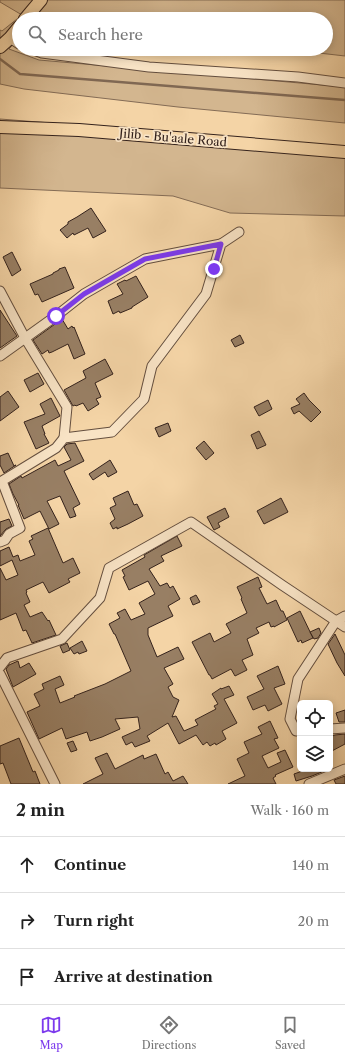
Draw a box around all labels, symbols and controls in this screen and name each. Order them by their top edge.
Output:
search box [12,12,333,56]
icon: search [26,23,48,45]
text: Search here [58,25,143,44]
street label: Jilib - Bu'aale Road [116,125,228,150]
route end [205,260,223,278]
route start [47,307,65,325]
map controls [297,700,333,772]
button: locate [297,700,333,736]
button: layers [297,736,333,772]
text: 2 min [16,800,65,820]
text: Walk · 160 m [250,802,329,818]
icon: ahead [16,854,38,876]
text: Continue [54,855,126,874]
text: 140 m [292,857,329,873]
icon: right [16,910,38,932]
text: Turn right [54,911,134,930]
text: 20 m [298,913,329,929]
icon: arrive [16,966,38,988]
text: Arrive at destination [54,967,213,986]
tab: Map [39,1014,63,1052]
tab: Directions [142,1014,196,1052]
tab: Saved [275,1014,306,1052]

